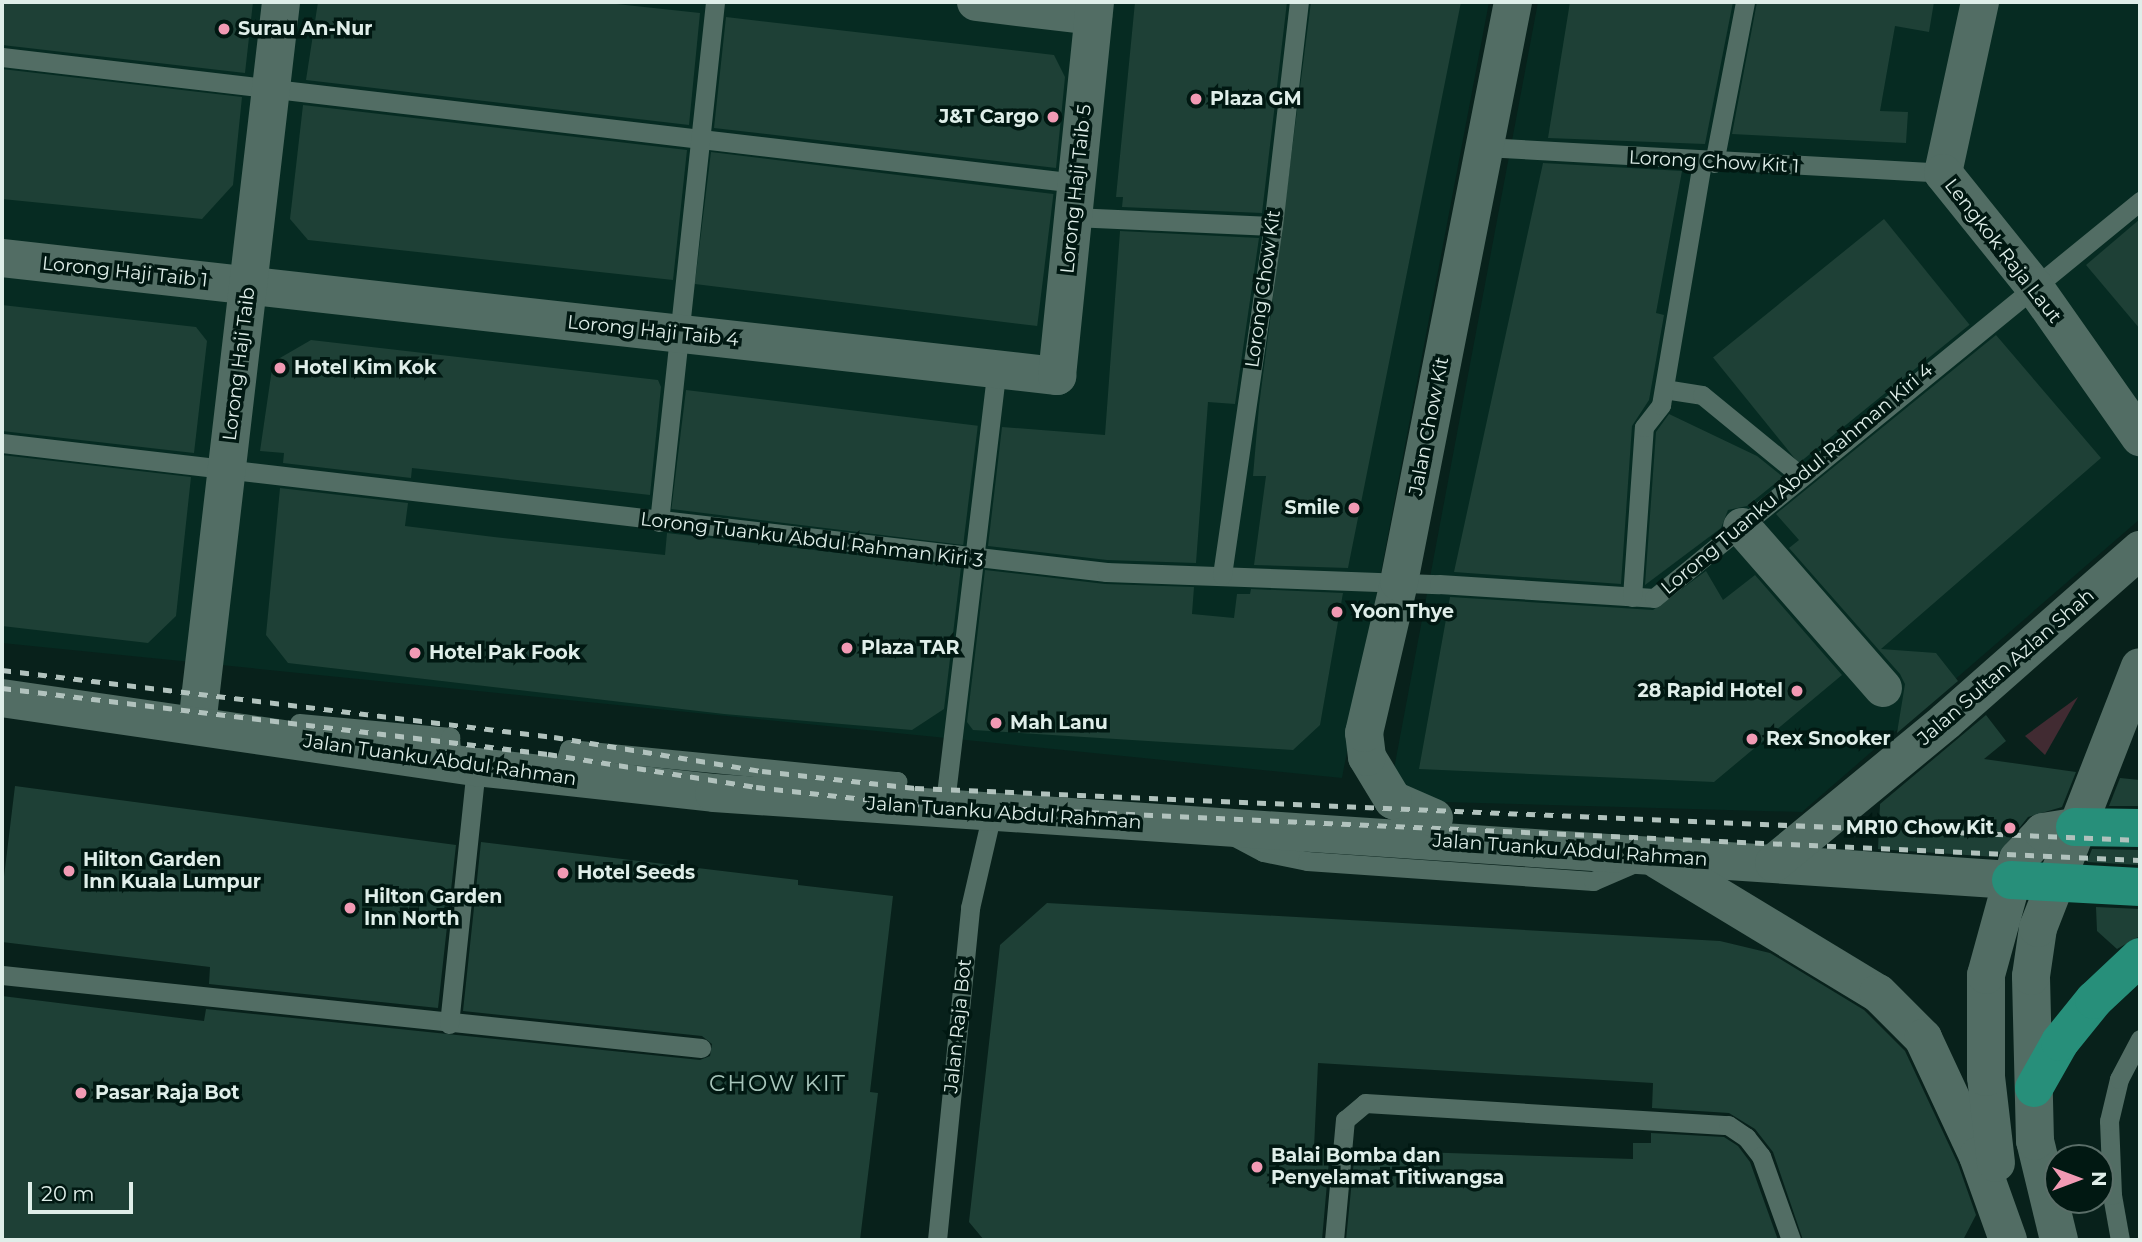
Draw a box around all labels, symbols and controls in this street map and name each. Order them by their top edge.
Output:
place label: Surau An-Nur [238,18,372,40]
marker: Surau An-Nur [216,21,232,37]
place label: Plaza GM [1210,88,1302,110]
marker: Plaza GM [1188,91,1204,107]
street label: Lorong Haji Taib 5 [1056,103,1096,275]
place label: J&T Cargo [939,106,1039,128]
marker: J&T Cargo [1045,109,1061,125]
street label: Lorong Chow Kit 1 [1628,146,1800,178]
street label: Lengkok Raja Laut [1940,174,2066,328]
street label: Lorong Chow Kit [1241,209,1285,369]
street label: Lorong Haji Taib 1 [41,252,209,292]
street label: Lorong Haji Taib [218,286,260,442]
street label: Lorong Haji Taib 4 [566,311,740,351]
street label: Jalan Chow Kit [1404,355,1454,497]
place label: Hotel Kim Kok [294,357,436,379]
street label: Lorong Tuanku Abdul Rahman Kiri 4 [1657,359,1937,599]
marker: Hotel Kim Kok [272,360,288,376]
place label: Smile [1285,497,1340,519]
marker: Smile [1346,500,1362,516]
street label: Lorong Tuanku Abdul Rahman Kiri 3 [639,508,985,572]
street label: Jalan Sultan Azlan Shah [1913,584,2099,750]
place label: Yoon Thye [1351,601,1454,623]
marker: Yoon Thye [1329,604,1345,620]
place label: Plaza TAR [861,637,959,659]
marker: Plaza TAR [839,640,855,656]
place label: Hotel Pak Fook [429,642,580,664]
marker: Hotel Pak Fook [407,645,423,661]
place label: 28 Rapid Hotel [1637,680,1783,702]
marker: 28 Rapid Hotel [1789,683,1805,699]
place label: Mah Lanu [1010,712,1108,734]
marker: Mah Lanu [988,715,1004,731]
place label: Rex Snooker [1766,728,1891,750]
street label: Jalan Tuanku Abdul Rahman [302,730,578,790]
marker: Rex Snooker [1744,731,1760,747]
street label: Jalan Tuanku Abdul Rahman [866,792,1142,834]
place label: MR10 Chow Kit [1846,817,1994,839]
marker: MR10 Chow Kit [2000,818,2020,838]
street label: Jalan Tuanku Abdul Rahman [1432,829,1708,871]
place label: Hilton Garden Inn Kuala Lumpur [83,849,261,893]
place label: Hotel Seeds [577,862,695,884]
marker: Hilton Garden Inn Kuala Lumpur [61,863,77,879]
marker: Hotel Seeds [555,865,571,881]
place label: Hilton Garden Inn North [364,886,502,930]
marker: Hilton Garden Inn North [342,900,358,916]
street label: Jalan Raja Bot [940,958,976,1094]
district label: CHOW KIT [710,1069,846,1097]
place label: Pasar Raja Bot [95,1082,239,1104]
marker: Pasar Raja Bot [73,1085,89,1101]
north arrow [2044,1144,2114,1214]
place label: Balai Bomba dan Penyelamat Titiwangsa [1271,1145,1504,1189]
marker: Balai Bomba dan Penyelamat Titiwangsa [1249,1159,1265,1175]
scale bar [32,1168,136,1212]
text: N [2087,1171,2110,1187]
text: 20 m [41,1181,95,1206]

